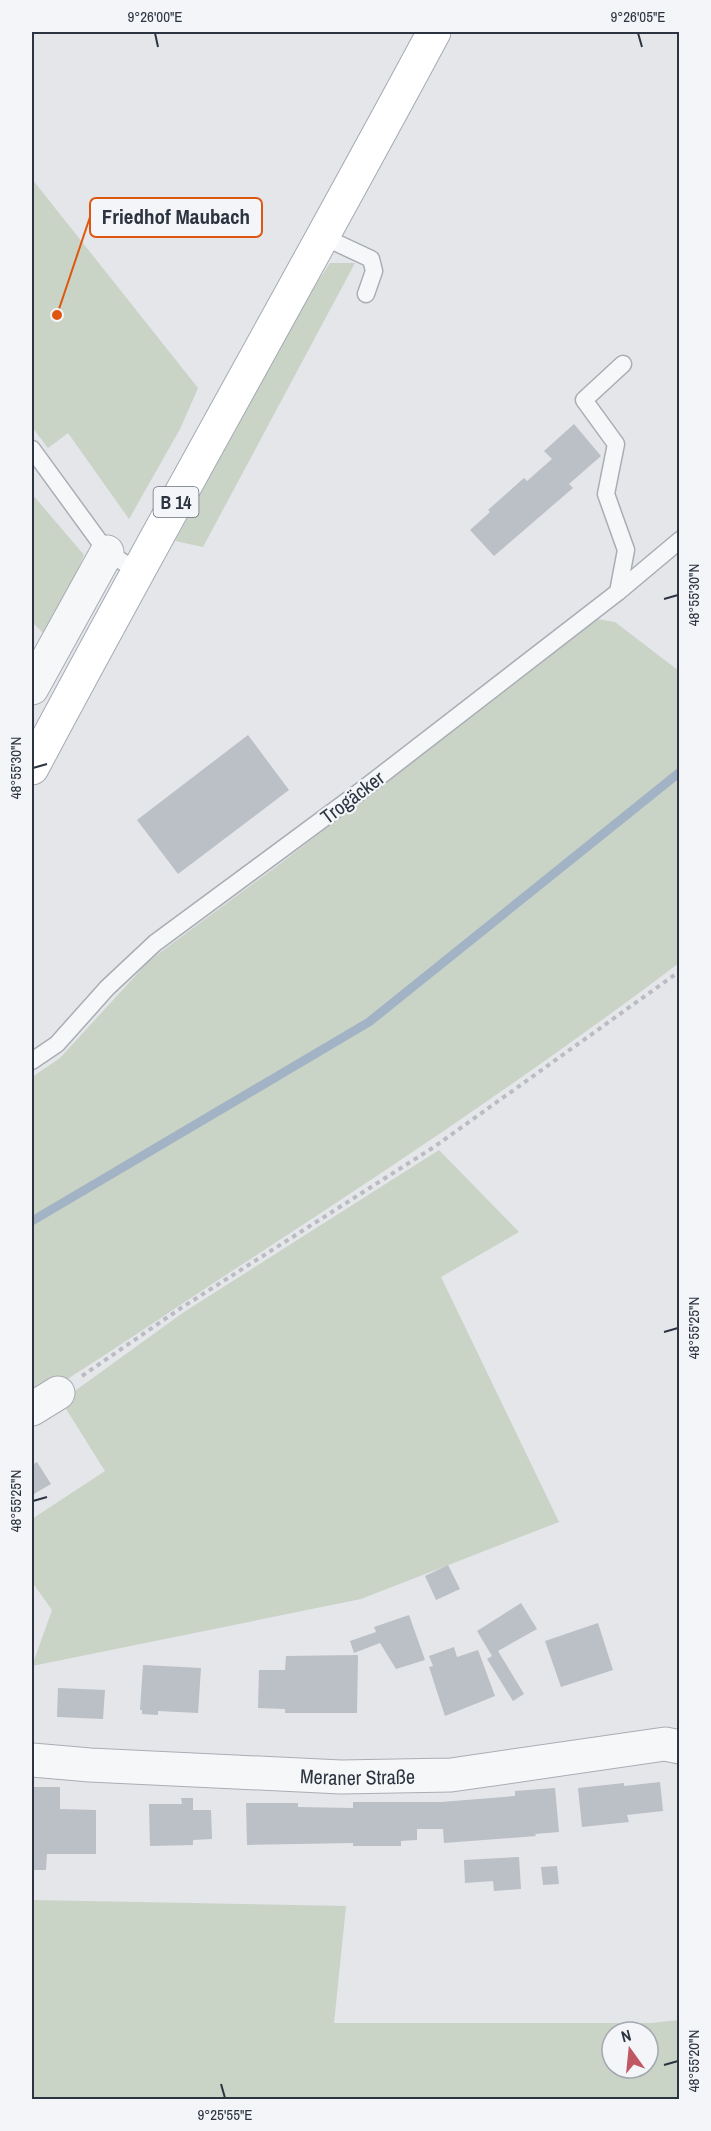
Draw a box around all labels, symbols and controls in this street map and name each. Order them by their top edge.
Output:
text: 9°26'00"E [127,6,183,27]
text: 9°26'05"E [610,6,666,27]
callout: Friedhof Maubach [90,198,262,237]
text: Friedhof Maubach [102,202,250,231]
road number: B 14 [154,487,198,517]
text: 48°55'30"N [683,564,704,626]
text: 48°55'30"N [5,737,26,799]
street label: Trogäcker [315,764,390,830]
text: 48°55'25"N [683,1297,704,1359]
text: 48°55'25"N [5,1470,26,1532]
street label: Meraner Straße [299,1762,415,1791]
north arrow [600,2020,660,2080]
text: N [619,2024,634,2047]
text: 48°55'20"N [683,2030,704,2092]
text: 9°25'55"E [197,2104,253,2125]

